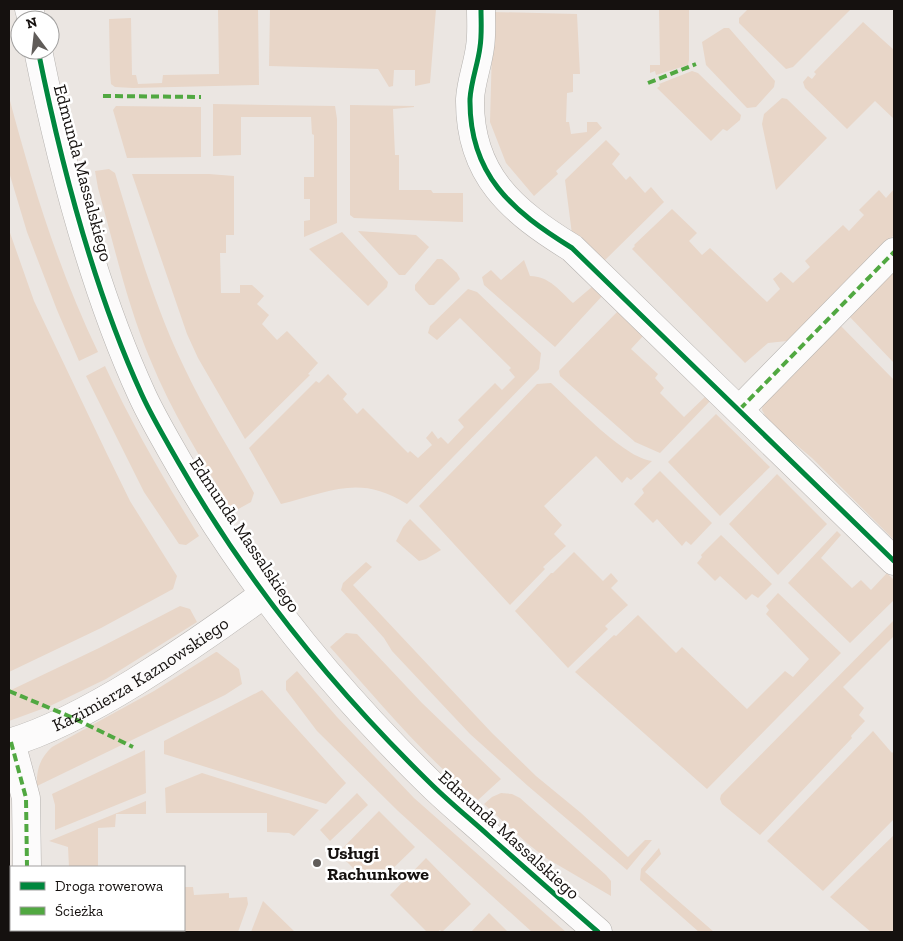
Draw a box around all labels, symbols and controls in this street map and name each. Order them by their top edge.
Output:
north arrow [10,10,60,60]
text: N [24,13,39,33]
street label: Edmunda Massalskiego [49,82,117,264]
street label: Edmunda Massalskiego [185,453,305,617]
street label: Kazimierza Kaznowskiego [49,612,233,736]
street label: Edmunda Massalskiego [434,766,584,904]
place label: Usługi Rachunkowe [327,842,429,885]
marker: Usługi Rachunkowe [311,857,323,869]
legend [10,866,185,931]
text: Droga rowerowa [55,877,163,895]
text: Ścieżka [55,902,103,920]

